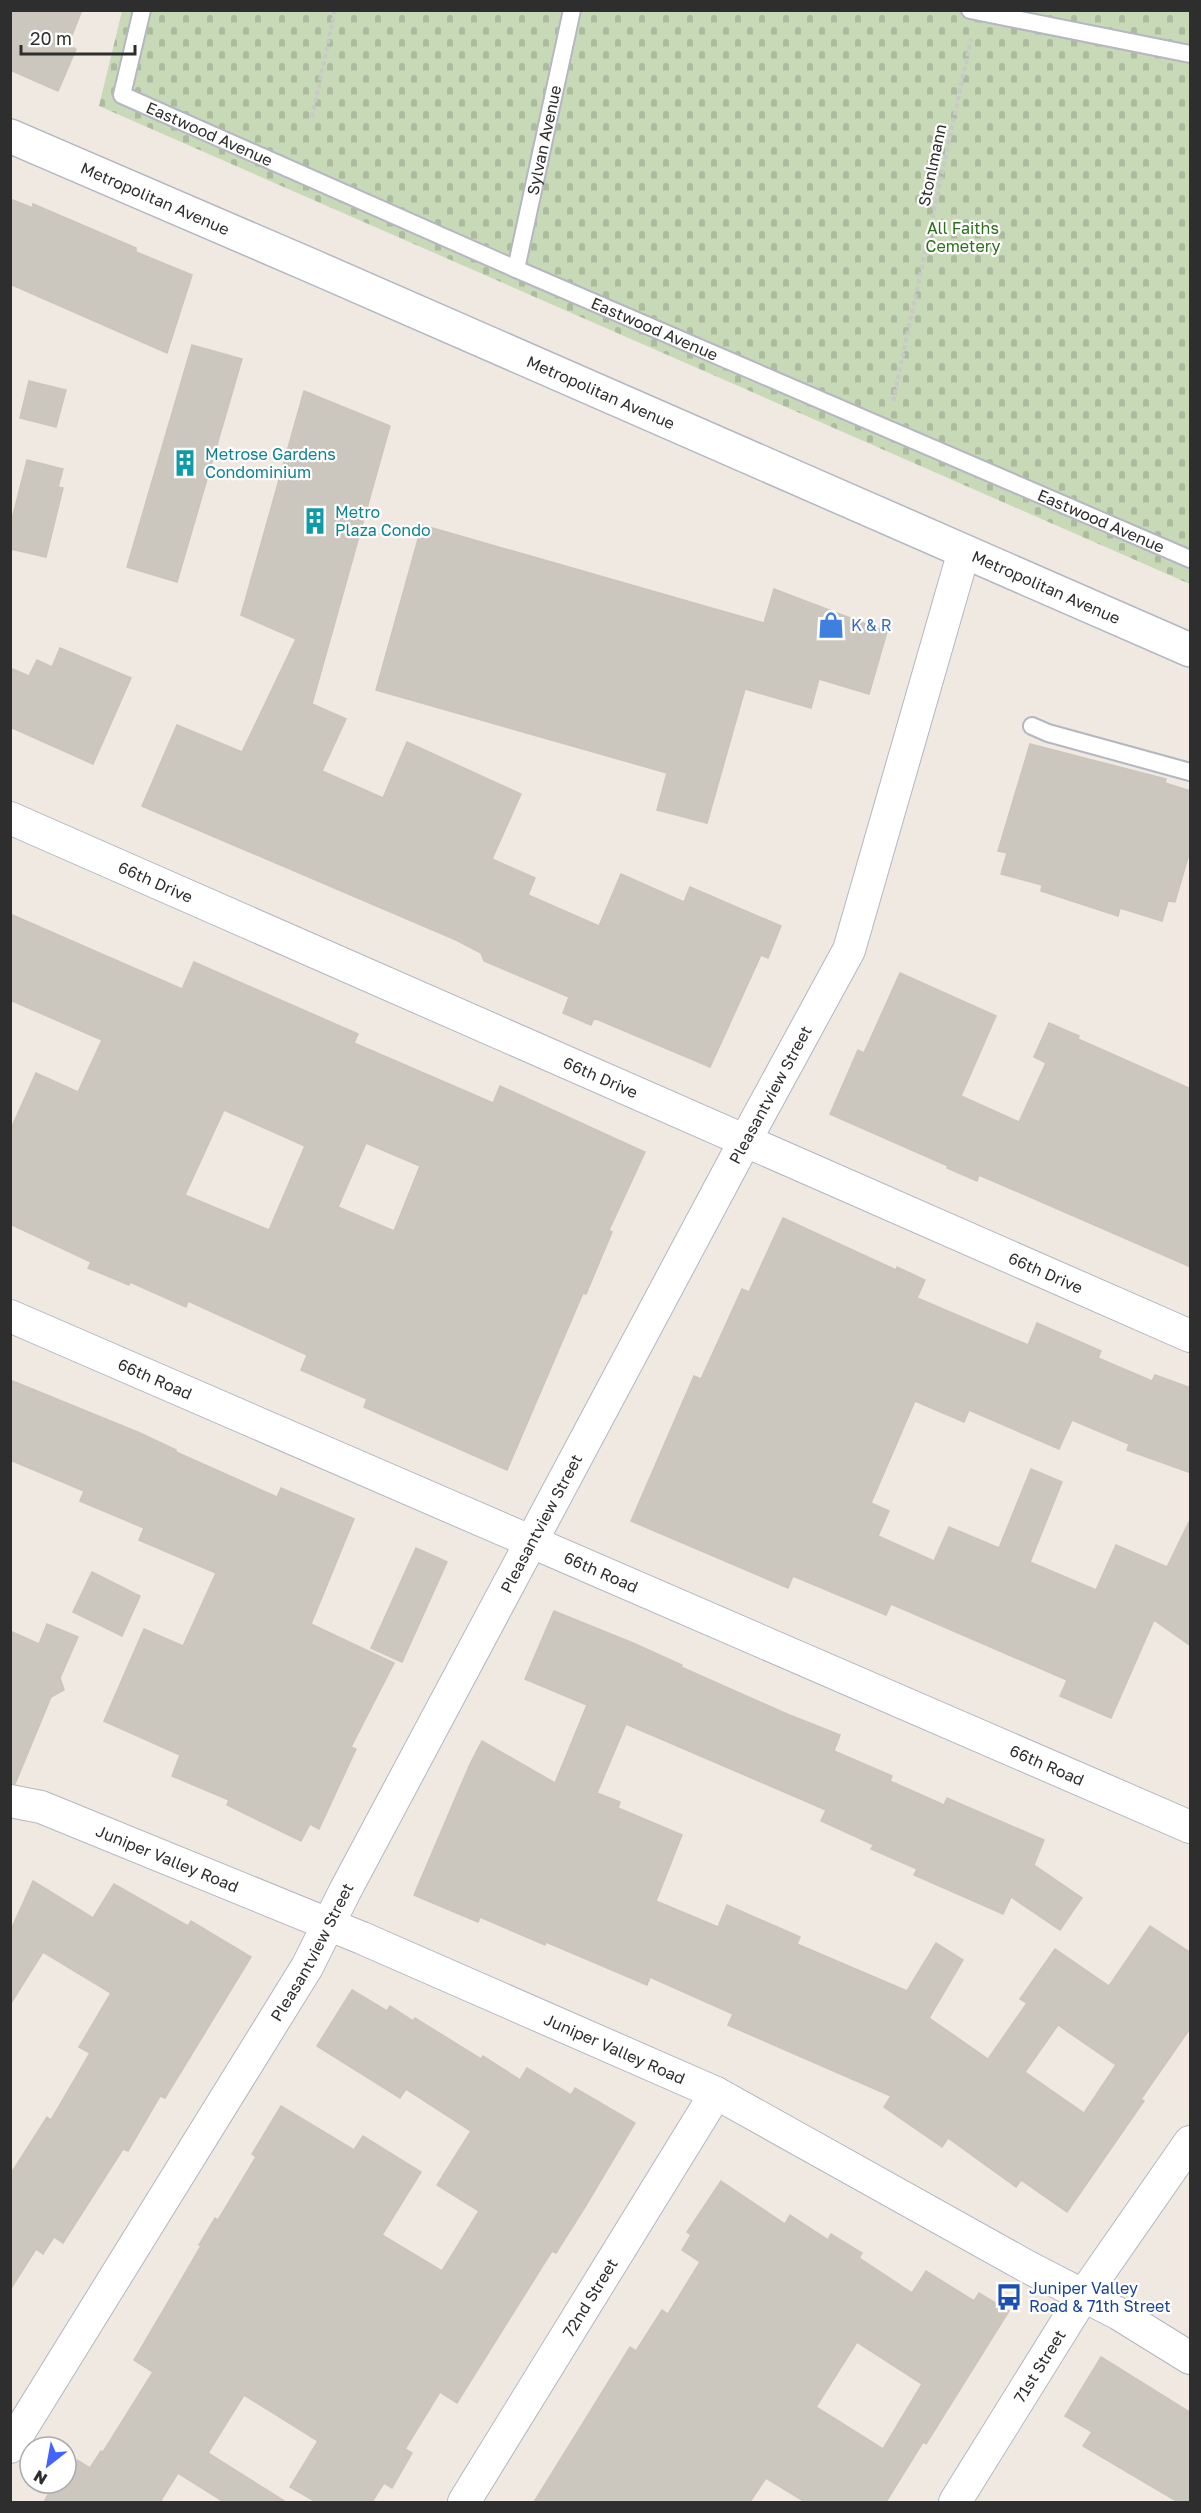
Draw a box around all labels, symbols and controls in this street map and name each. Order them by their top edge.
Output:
scale bar [21,18,135,56]
text: 20 m [30,27,72,49]
street label: Sylvan Avenue [522,83,565,197]
street label: Eastwood Avenue [143,97,276,170]
street label: Stonlmann [914,122,950,208]
street label: Metropolitan Avenue [78,158,232,239]
park label: All Faiths Cemetery [926,218,1001,256]
street label: Eastwood Avenue [588,293,721,365]
street label: Metropolitan Avenue [524,351,678,433]
place label: Metrose Gardens Condominium [205,444,336,482]
building icon: Metrose Gardens Condominium [170,448,200,478]
street label: Eastwood Avenue [1035,485,1168,557]
place label: Metro Plaza Condo [335,502,431,540]
building icon: Metro Plaza Condo [300,506,330,536]
street label: Metropolitan Avenue [969,546,1123,628]
shop icon: K & R [816,610,846,640]
place label: K & R [851,615,892,635]
street label: 66th Drive [115,857,196,907]
street label: Pleasantview Street [725,1022,816,1167]
street label: 66th Drive [560,1052,641,1102]
street label: 66th Drive [1005,1248,1086,1298]
street label: 66th Road [115,1354,195,1404]
street label: Pleasantview Street [496,1451,586,1596]
street label: 66th Road [561,1547,641,1597]
street label: 66th Road [1007,1740,1087,1790]
street label: Juniper Valley Road [93,1821,242,1897]
street label: Pleasantview Street [266,1879,358,2025]
street label: Juniper Valley Road [541,2009,688,2088]
street label: 72nd Street [558,2255,622,2341]
place label: Juniper Valley Road & 71th Street [1029,2278,1171,2316]
bus stop icon: Juniper Valley Road & 71th Street [994,2282,1024,2312]
street label: 71st Street [1009,2326,1070,2406]
north arrow [18,2435,78,2495]
text: N [30,2466,51,2490]

